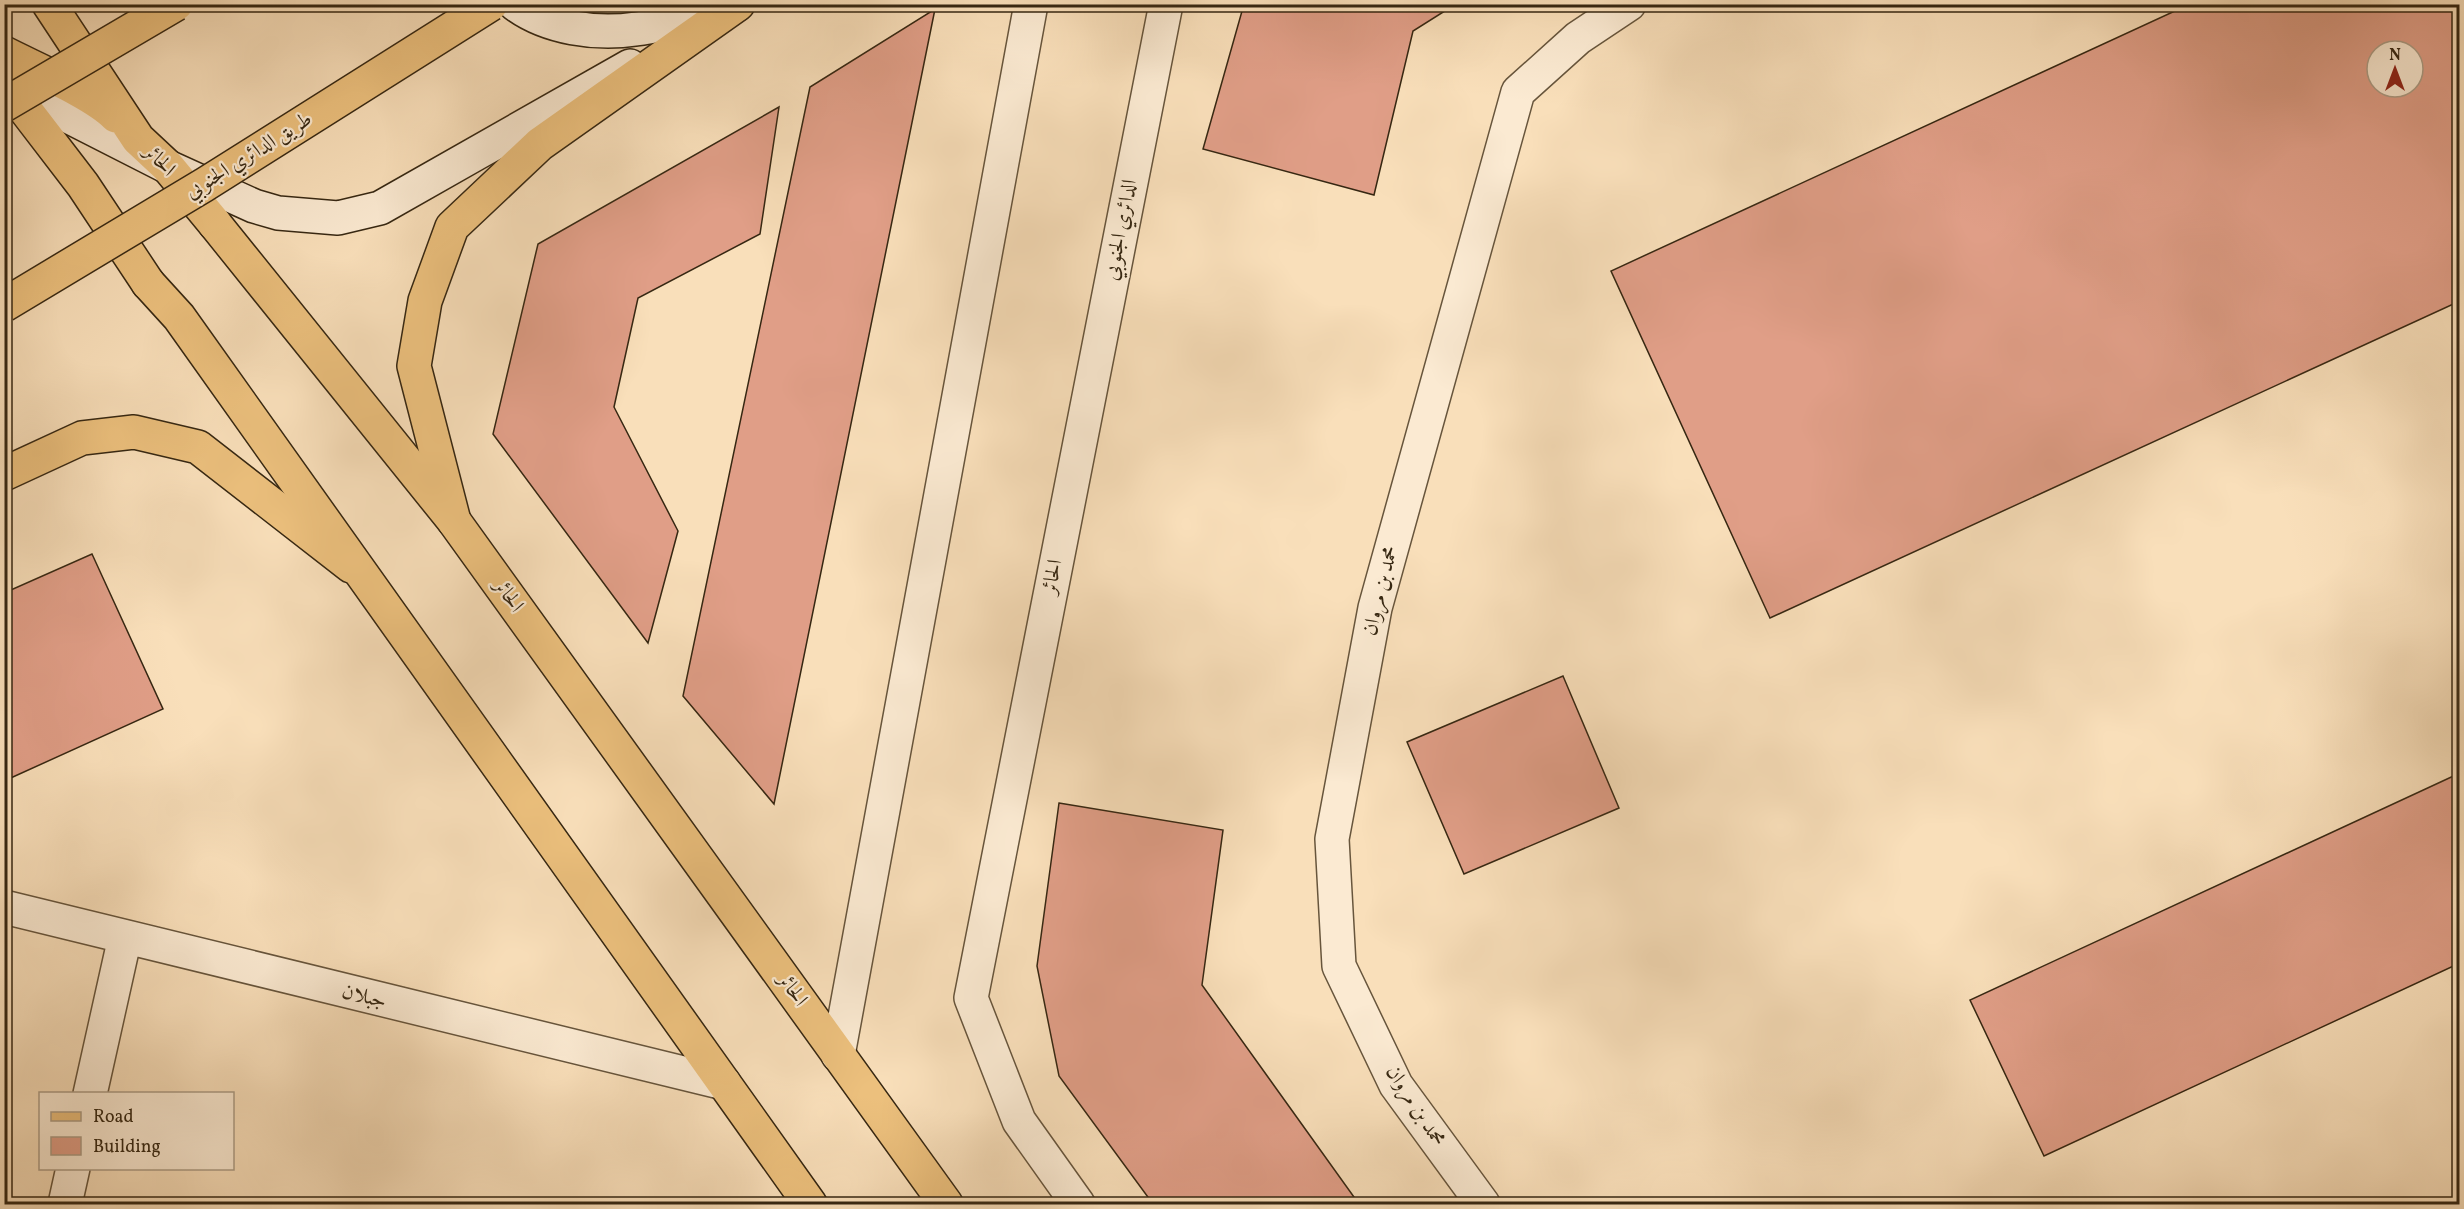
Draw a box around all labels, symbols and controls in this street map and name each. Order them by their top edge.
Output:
north arrow [2365,39,2425,99]
text: N [2389,45,2401,67]
street label: طريق الدائري الجنوبي [180,105,319,208]
street label: الحائر [135,137,182,184]
street label: الدائري الجنوبي [1097,177,1146,283]
street label: محمد بن مروان [1356,543,1406,639]
street label: الحائر [1035,557,1071,599]
street label: الحائر [485,572,530,619]
street label: الحائر [769,966,814,1013]
street label: جبلان [338,977,390,1017]
street label: محمد بن مروان [1378,1060,1452,1152]
legend [39,1092,234,1170]
text: Road [93,1105,134,1130]
text: Building [93,1135,161,1160]

